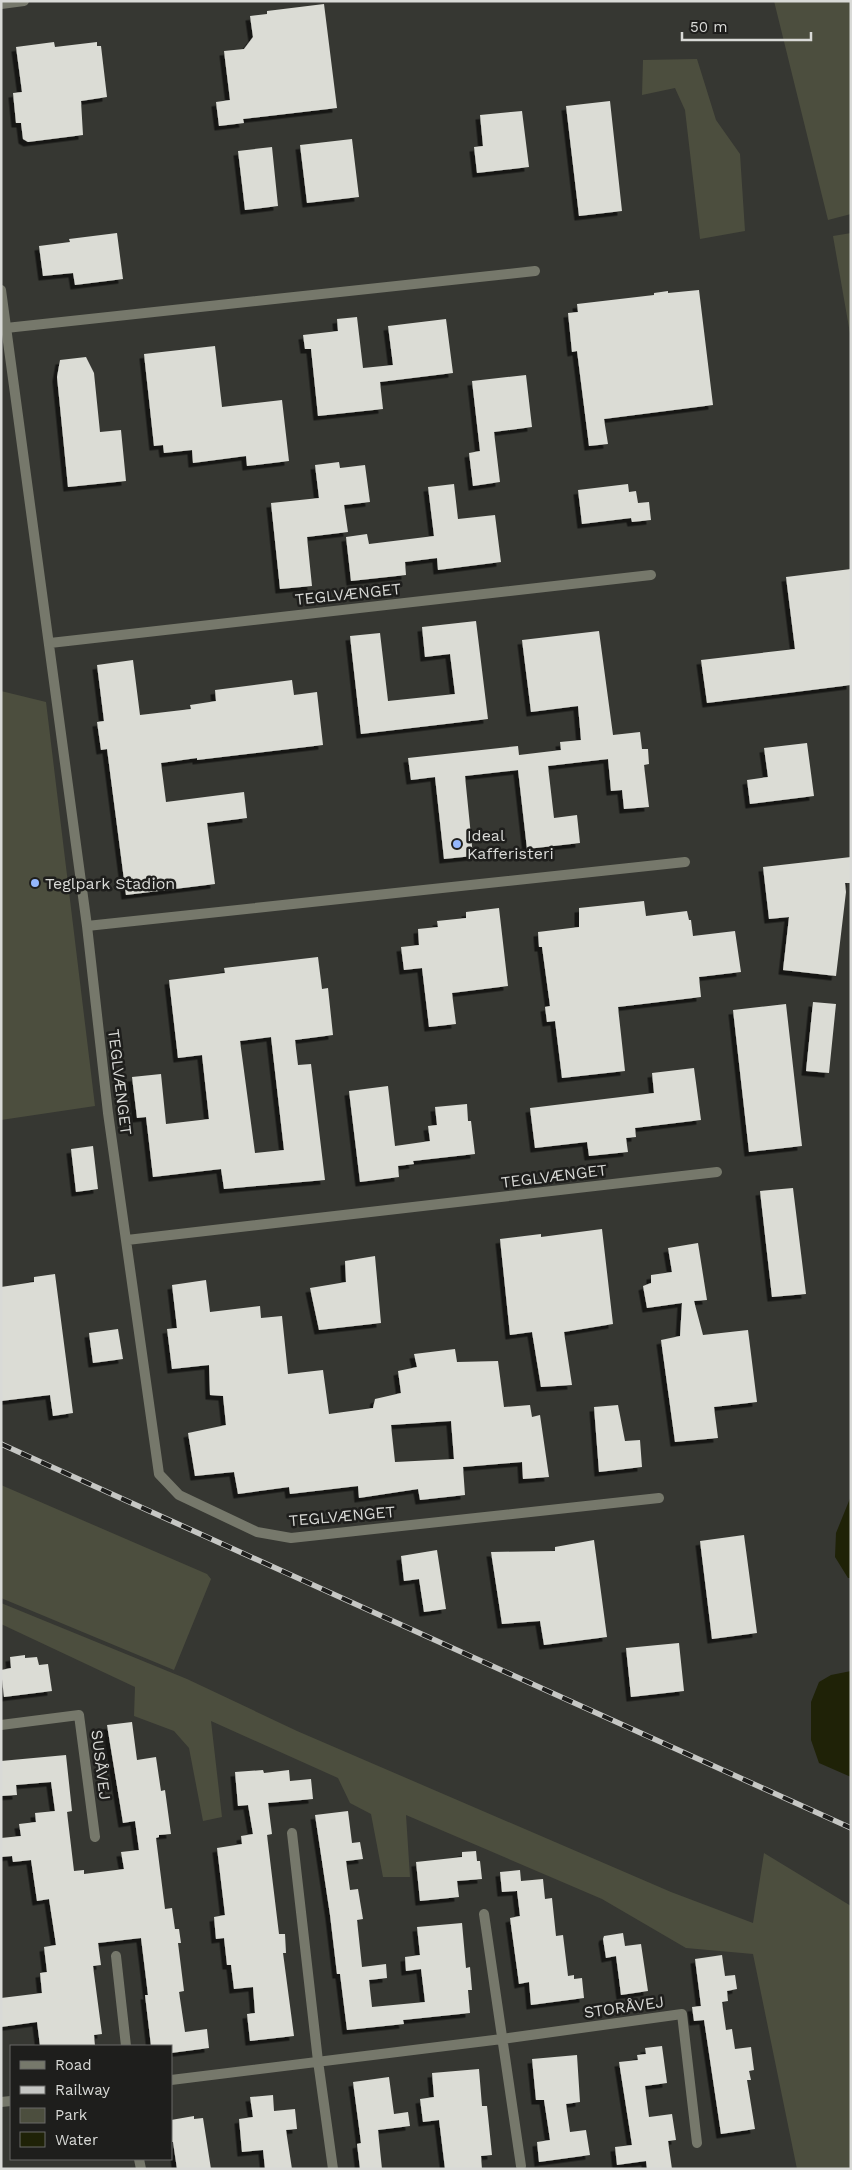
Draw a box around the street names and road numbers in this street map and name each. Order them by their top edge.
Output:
street label: TEGLVÆNGET [294,579,402,609]
street label: TEGLVÆNGET [104,1028,136,1136]
street label: TEGLVÆNGET [500,1160,608,1192]
street label: TEGLVÆNGET [288,1502,396,1530]
street label: SUSÅVEJ [87,1729,115,1801]
street label: STORÅVEJ [583,1992,665,2022]

